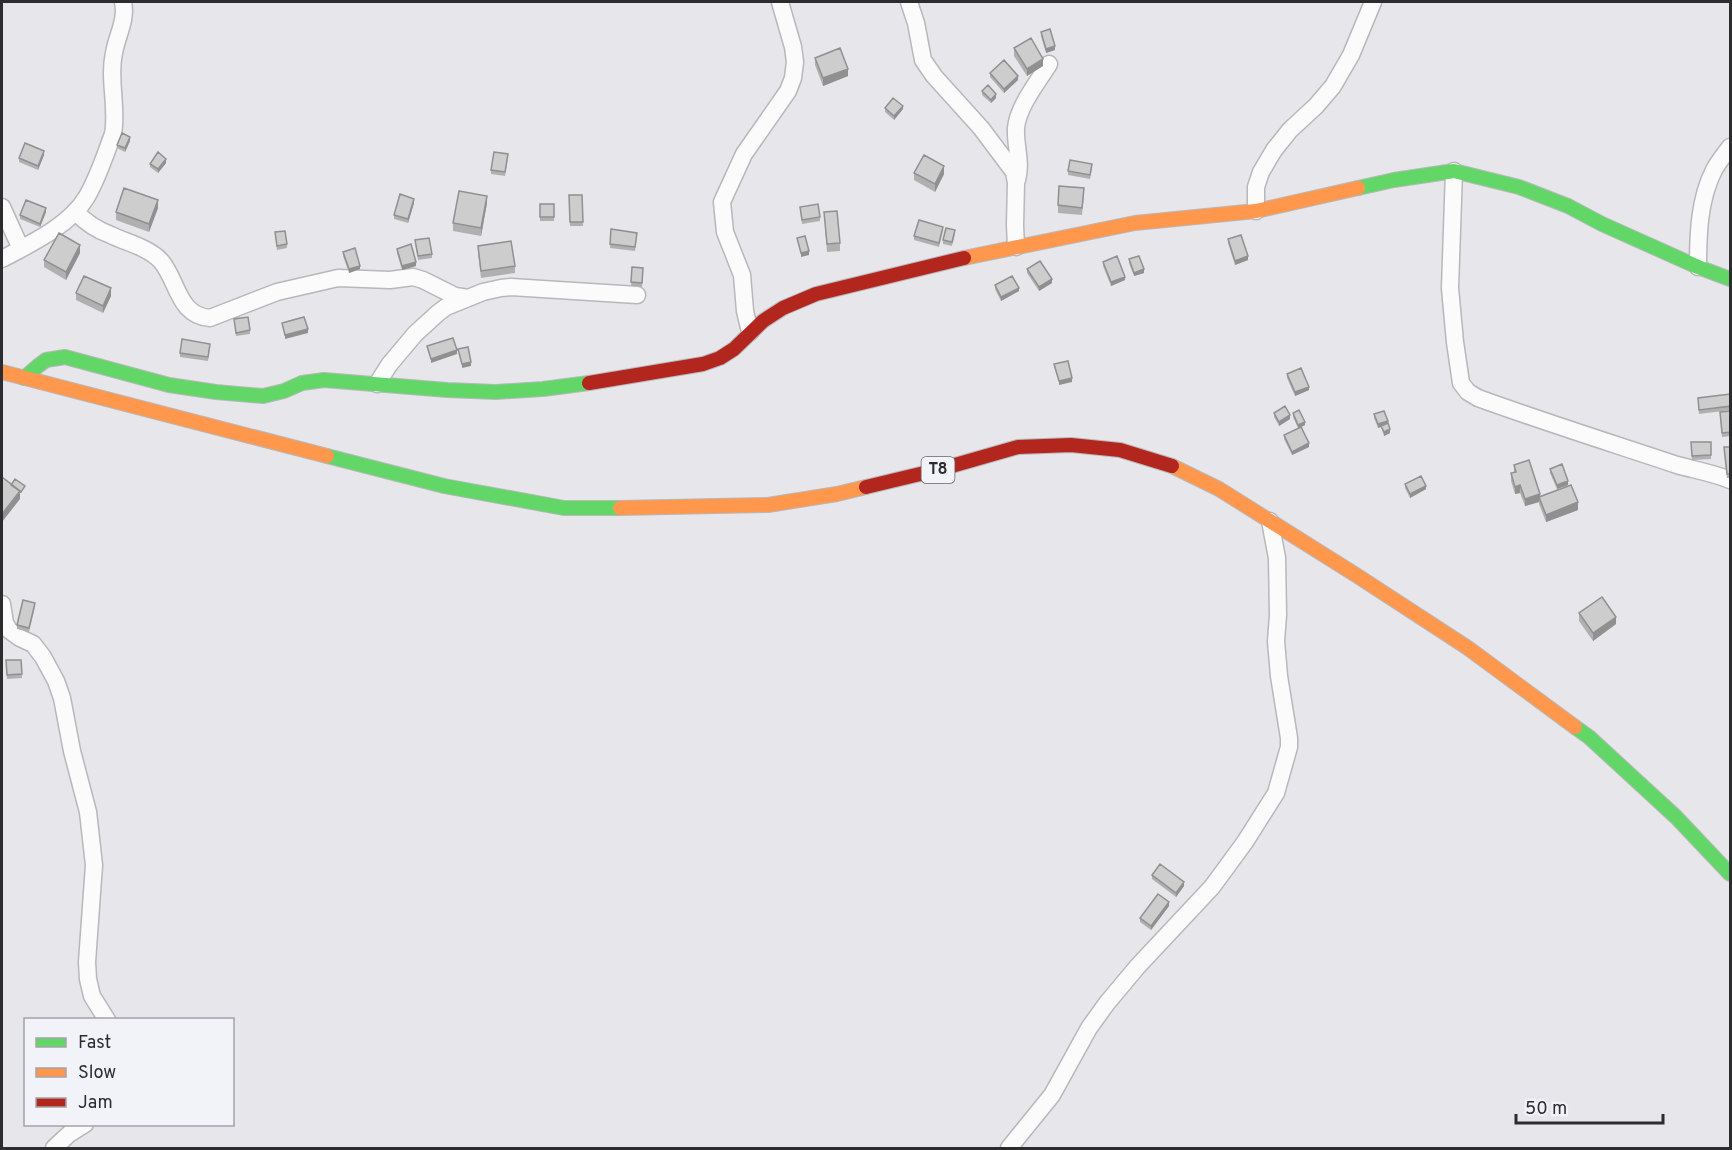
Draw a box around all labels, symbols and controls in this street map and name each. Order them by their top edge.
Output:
road number: T8 [922,457,954,483]
legend [24,1018,234,1126]
text: Fast [78,1032,111,1055]
text: Slow [78,1062,116,1085]
scale bar [1516,1087,1663,1125]
text: Jam [78,1092,113,1115]
text: 50 m [1525,1098,1567,1121]

